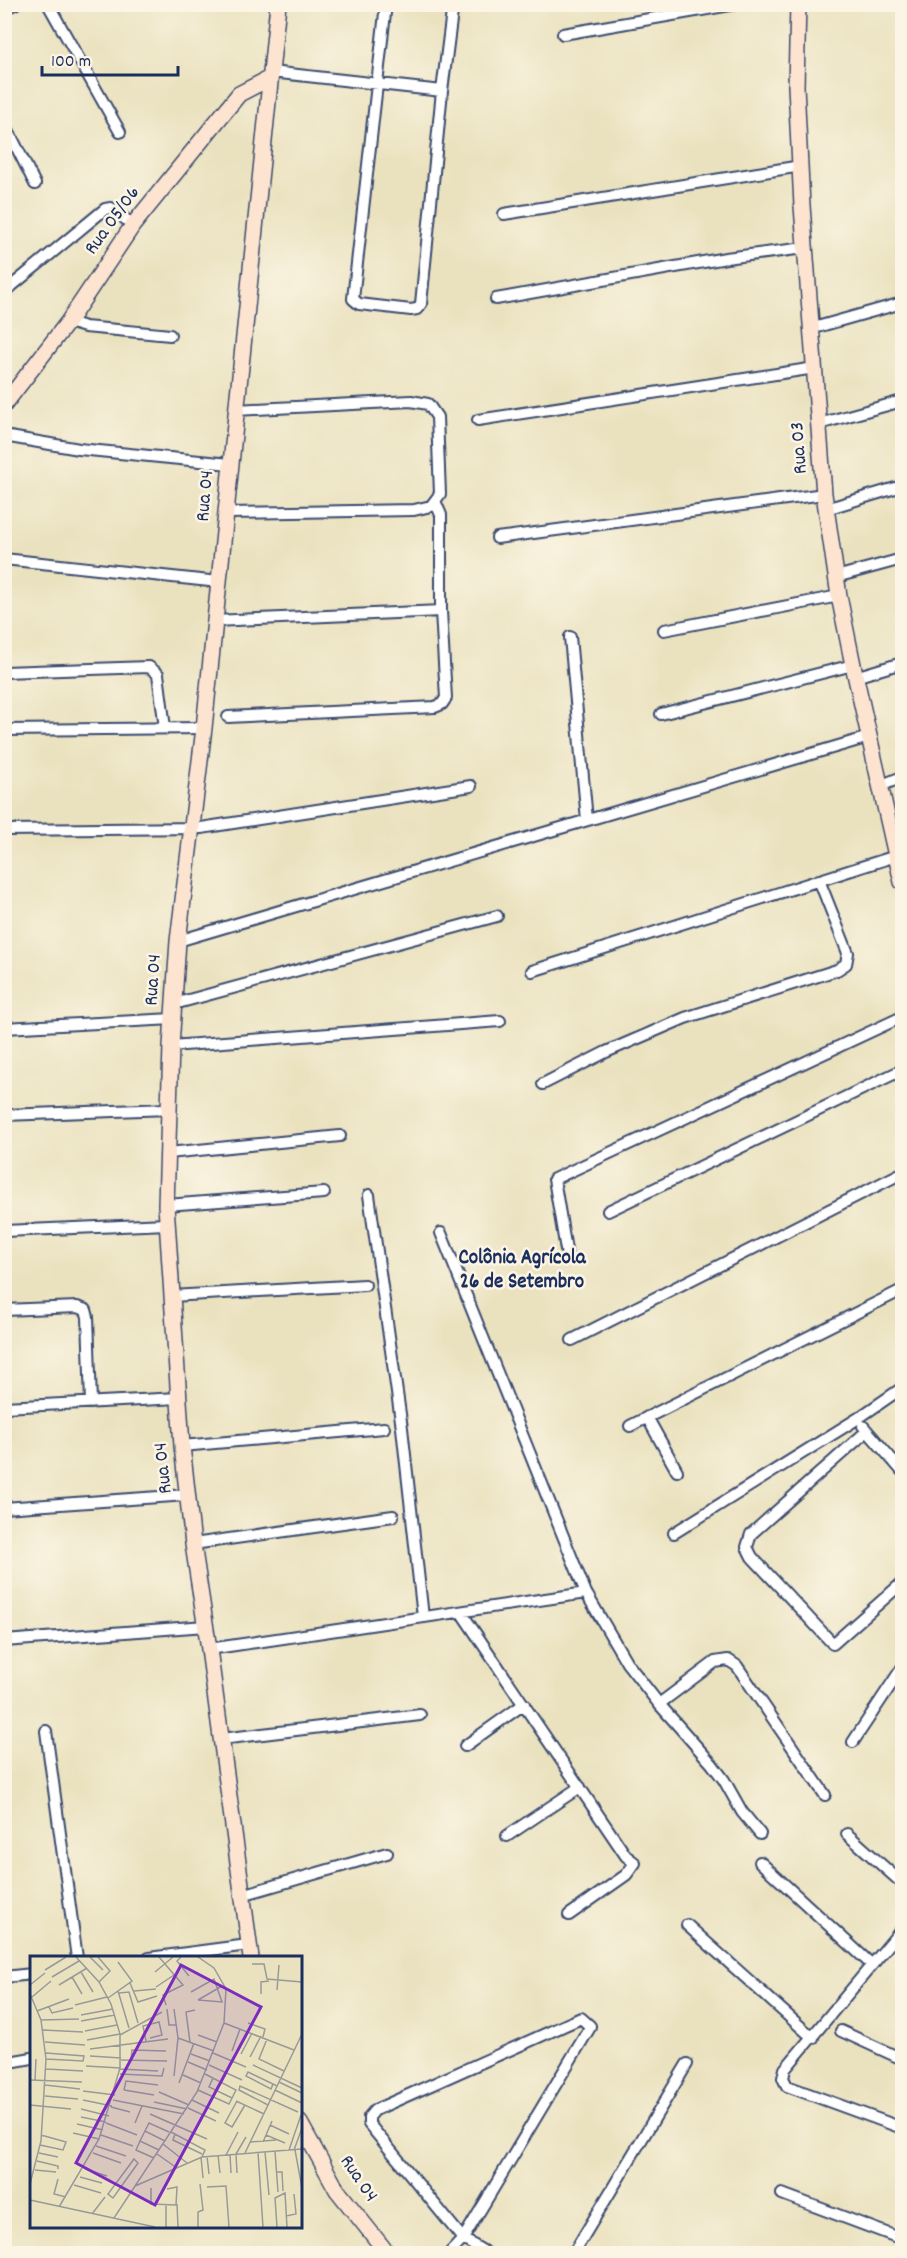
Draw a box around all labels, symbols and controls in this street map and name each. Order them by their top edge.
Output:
scale bar [42,39,178,77]
text: 100 m [51,50,91,75]
street label: Rua 05/06 [78,181,148,261]
street label: Rua 03 [784,421,816,475]
street label: Rua 04 [190,469,222,523]
street label: Rua 04 [138,953,170,1007]
district label: Colônia Agrícola 26 de Setembro [458,1244,587,1298]
street label: Rua 04 [147,1441,181,1495]
inset map [30,1956,302,2228]
street label: Rua 04 [332,2150,384,2208]

